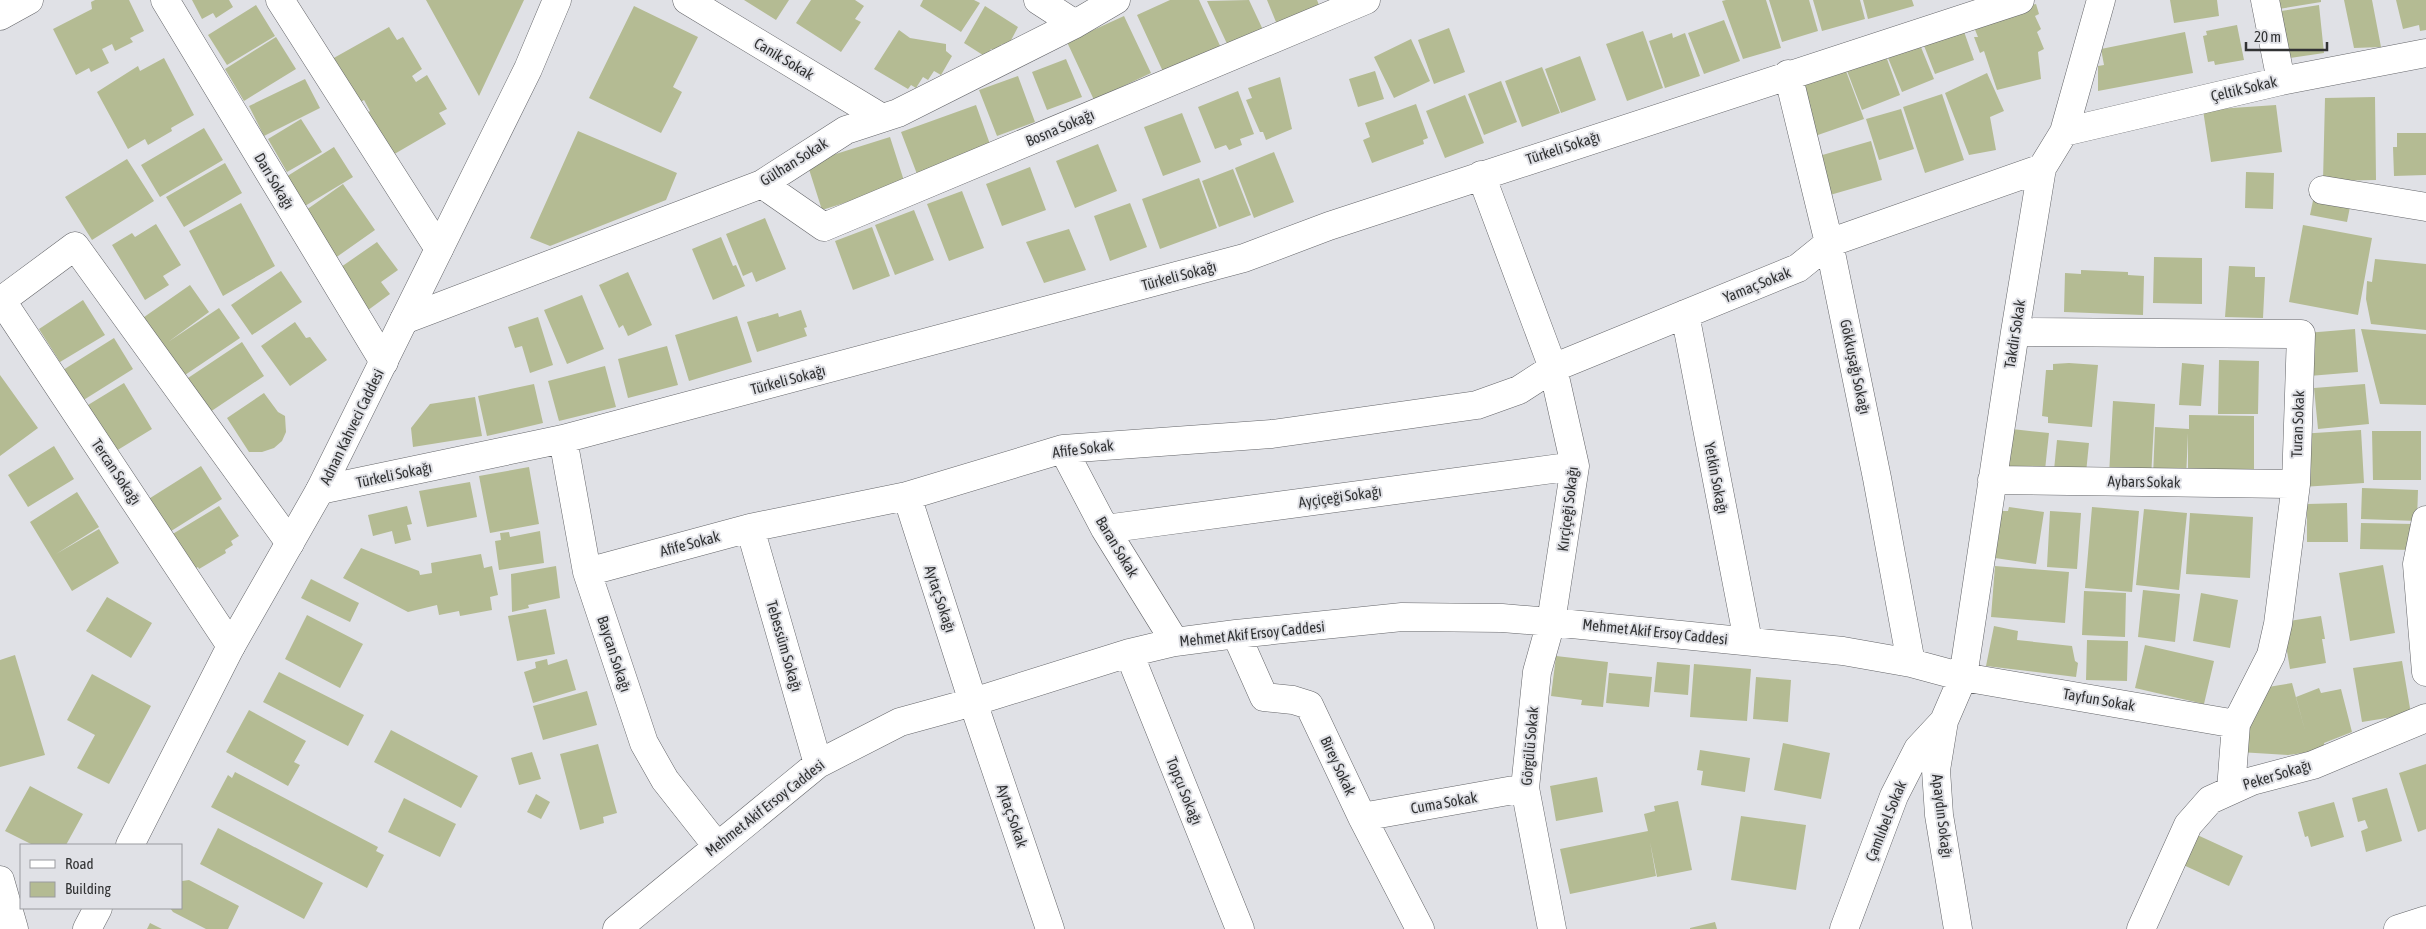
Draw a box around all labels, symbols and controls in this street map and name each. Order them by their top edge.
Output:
scale bar [2246,20,2327,52]
text: 20 m [2254,28,2281,45]
street label: Canik Sokak [751,34,818,83]
street label: Çeltik Sokak [2209,73,2279,104]
street label: Bosna Sokağı [1023,106,1097,150]
street label: Türkeli Sokağı [1524,128,1602,167]
street label: Gülhan Sokak [757,134,831,189]
street label: Darı Sokağı [251,150,298,212]
street label: Türkeli Sokağı [1140,257,1218,294]
street label: Yamaç Sokak [1720,263,1794,306]
street label: Takdir Sokak [2001,298,2028,370]
street label: Gökkuşağı Sokağı [1837,318,1874,416]
street label: Türkeli Sokağı [749,361,827,398]
street label: Adnan Kahveci Caddesi [316,366,387,487]
street label: Turan Sokak [2288,390,2307,458]
street label: Tercan Sokağı [88,436,145,508]
street label: Afife Sokak [1051,436,1115,461]
street label: Yetkin Sokağı [1701,441,1732,515]
street label: Türkeli Sokağı [355,458,433,491]
street label: Kırçiçeği Sokağı [1554,466,1581,552]
street label: Aybars Sokak [2107,472,2181,491]
street label: Ayçiçeği Sokağı [1297,482,1382,511]
street label: Baran Sokak [1093,513,1142,581]
street label: Afife Sokak [658,527,722,560]
street label: Aytaç Sokağı [922,563,959,634]
street label: Tebessüm Sokağı [763,598,806,693]
street label: Baycan Sokağı [594,614,635,694]
street label: Mehmet Akif Ersoy Caddesi [1582,615,1729,648]
street label: Mehmet Akif Ersoy Caddesi [1178,617,1325,650]
street label: Tayfun Sokak [2062,685,2137,714]
street label: Görgülü Sokak [1518,705,1541,786]
street label: Birey Sokak [1317,733,1360,798]
street label: Topçu Sokağı [1163,754,1206,827]
street label: Mehmet Akif Ersoy Caddesi [702,756,827,859]
street label: Peker Sokağı [2241,756,2313,793]
street label: Apaydın Sokağı [1929,773,1956,859]
street label: Çamlıbel Sokak [1862,778,1910,864]
street label: Aytaç Sokak [994,782,1031,850]
street label: Cuma Sokak [1409,788,1479,817]
legend [20,844,182,909]
text: Road [65,855,94,872]
text: Building [65,880,111,897]

